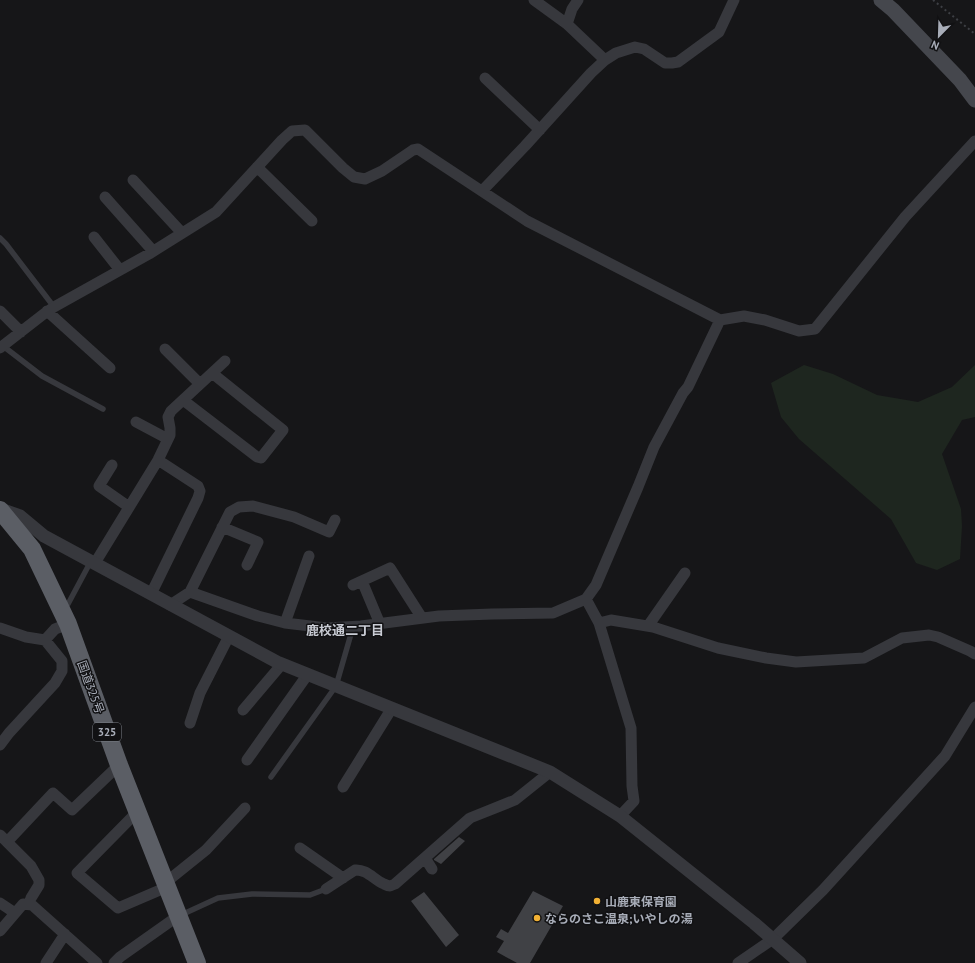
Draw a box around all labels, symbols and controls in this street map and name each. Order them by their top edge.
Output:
north arrow [919,16,959,56]
text: N [929,37,941,53]
district label: 鹿校通二丁目 [306,622,384,639]
street label: 国道325号 [74,658,108,716]
road number: 325 [93,723,121,741]
place label: 山鹿東保育園 [605,894,677,909]
marker: 山鹿東保育園 [592,896,602,906]
place label: ならのさこ温泉;いやしの湯 [545,911,692,926]
marker: ならのさこ温泉;いやしの湯 [532,913,542,923]

